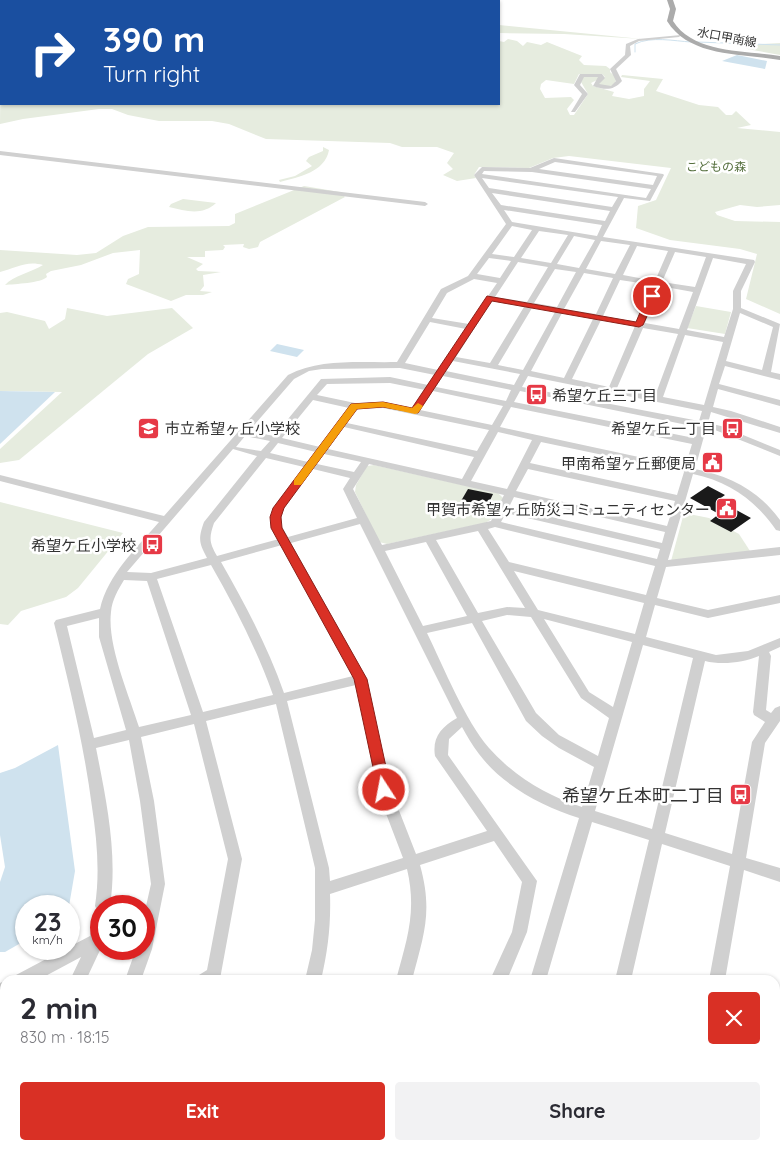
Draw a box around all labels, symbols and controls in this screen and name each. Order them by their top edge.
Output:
text: 390 m [103,17,205,61]
icon: right [20,20,85,85]
street label: 水口甲南線 [696,24,758,50]
text: Turn right [103,60,200,88]
park label: こどもの森 [686,159,746,174]
pin [631,275,673,317]
icon: arrive [638,282,666,310]
bus stop icon: 希望ケ丘三丁目 [524,383,548,407]
place label: 希望ケ丘三丁目 [552,386,657,405]
school or university icon: 市立希望ヶ丘小学校 [137,416,161,440]
bus stop icon: 希望ケ丘一丁目 [720,416,744,440]
place label: 市立希望ヶ丘小学校 [165,419,300,438]
place label: 希望ケ丘一丁目 [611,419,716,438]
public building icon: 甲南希望ヶ丘郵便局 [700,451,724,475]
place label: 甲南希望ヶ丘郵便局 [561,454,696,473]
public building icon: 甲賀市希望ヶ丘防災コミュニティセンター [714,497,738,521]
place label: 甲賀市希望ヶ丘防災コミュニティセンター [426,500,710,519]
bus stop icon: 希望ケ丘小学校 [140,533,164,557]
place label: 希望ケ丘小学校 [31,536,136,555]
position arrow [357,763,409,815]
bus stop icon: 希望ケ丘本町二丁目 [728,783,752,807]
place label: 希望ケ丘本町二丁目 [562,784,724,807]
speed limit sign: 30 [90,895,155,960]
text: 23 [34,906,61,937]
text: km/h [32,932,63,947]
text: 2 min [20,989,98,1027]
button: close [708,992,760,1044]
text: 830 m · 18:15 [20,1027,110,1047]
button: Exit [20,1082,385,1140]
button: Share [395,1082,760,1140]

